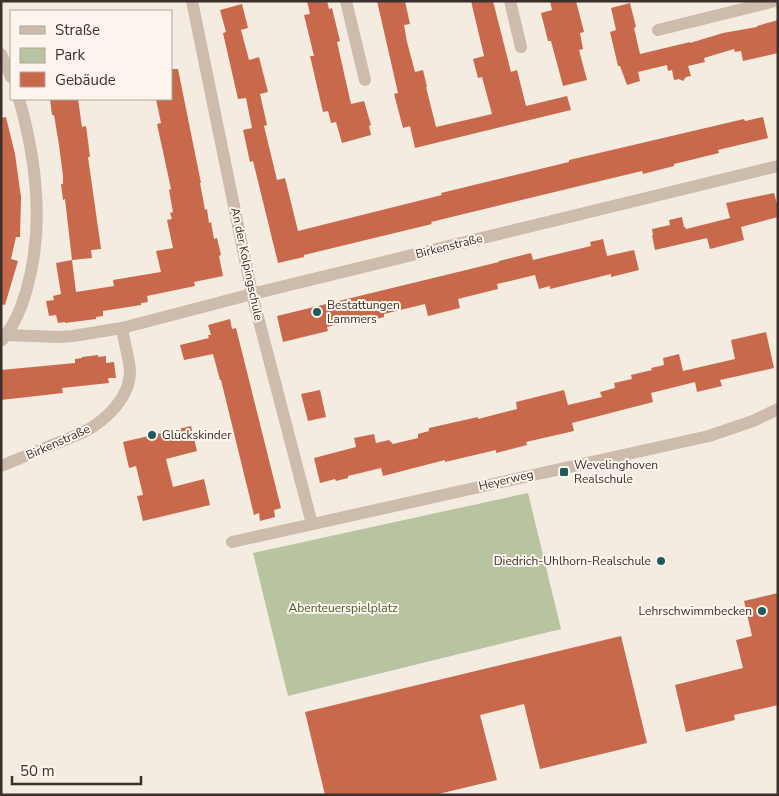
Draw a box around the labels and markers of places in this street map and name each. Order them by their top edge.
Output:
place label: Bestattungen Lammers [327,297,400,327]
marker: Bestattungen Lammers [311,306,323,318]
place label: Glückskinder [162,427,232,443]
marker: Glückskinder [146,429,158,441]
place label: Wevelinghoven Realschule [574,457,658,487]
marker: Wevelinghoven Realschule [558,466,570,478]
place label: Diedrich-Uhlhorn-Realschule [494,553,651,569]
marker: Diedrich-Uhlhorn-Realschule [655,555,667,567]
place label: Lehrschwimmbecken [639,603,752,619]
marker: Lehrschwimmbecken [756,605,768,617]

